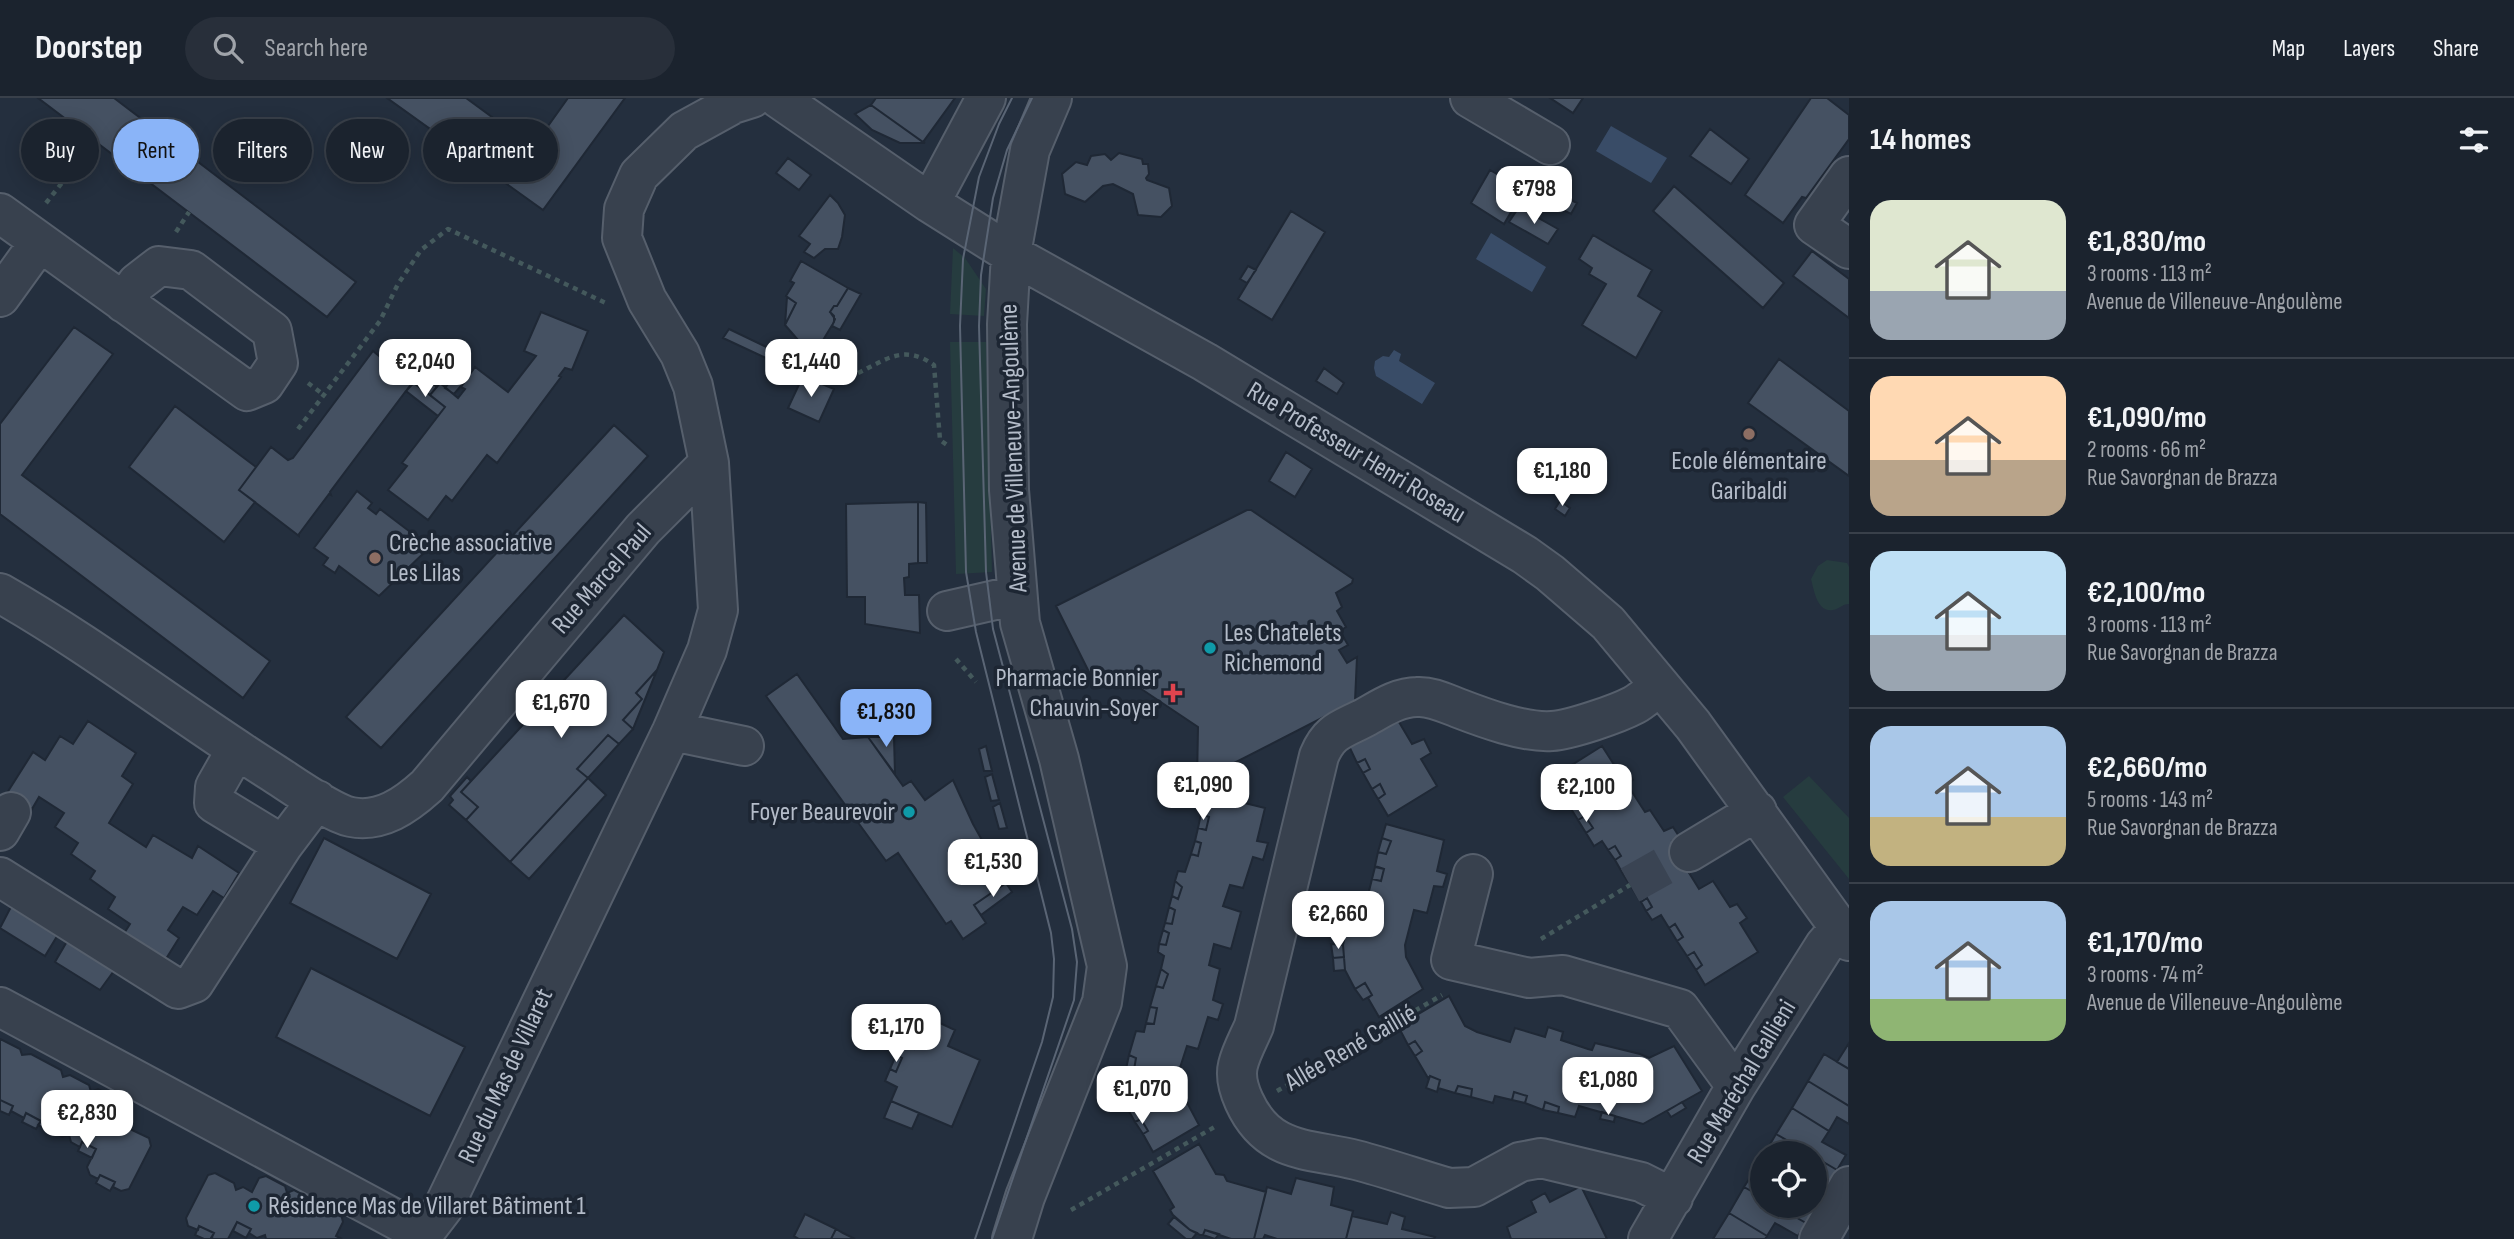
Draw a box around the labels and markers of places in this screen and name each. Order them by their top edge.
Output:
pin: €798 [1493,166,1575,226]
pin: €2,040 [368,340,482,399]
pin: €1,440 [754,340,868,399]
marker: Ecole élémentaire Garibaldi [1741,426,1757,442]
place label: Ecole élémentaire Garibaldi [1671,446,1827,507]
pin: €1,180 [1505,448,1619,508]
place label: Crèche associative Les Lilas [389,528,553,589]
marker: Crèche associative Les Lilas [367,550,383,566]
place label: Les Chatelets Richemond [1224,618,1341,679]
marker: Les Chatelets Richemond [1202,640,1218,656]
place label: Pharmacie Bonnier Chauvin-Soyer [996,663,1160,724]
pin: €1,670 [504,680,618,740]
marker: Pharmacie Bonnier Chauvin-Soyer [1165,685,1181,701]
pin: €1,830 [829,690,943,749]
pin: €1,090 [1146,762,1260,822]
pin: €2,100 [1529,764,1643,824]
place label: Foyer Beaurevoir [750,797,896,828]
marker: Foyer Beaurevoir [901,804,917,820]
pin: €1,530 [936,840,1050,899]
pin: €2,660 [1281,892,1395,951]
pin: €1,170 [839,1004,953,1064]
pin: €1,080 [1551,1058,1665,1117]
pin: €1,070 [1085,1066,1199,1126]
pin: €2,830 [30,1090,144,1150]
place label: Résidence Mas de Villaret Bâtiment 1 [268,1191,586,1222]
marker: Résidence Mas de Villaret Bâtiment 1 [246,1198,262,1214]

